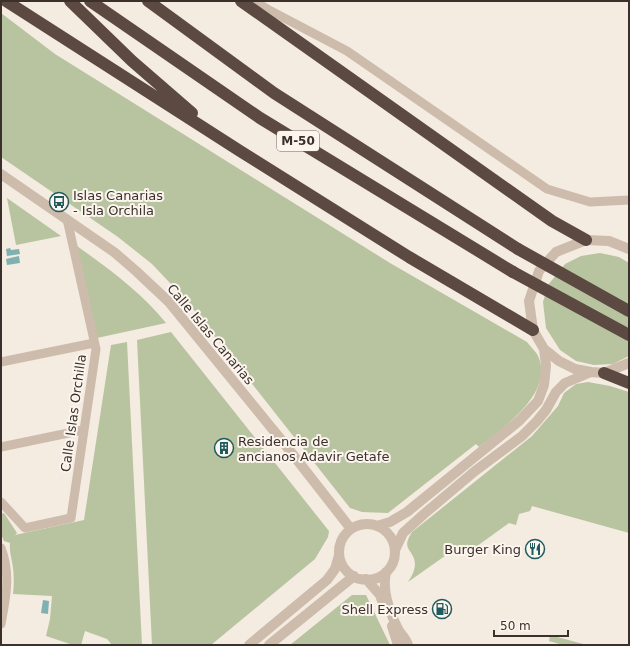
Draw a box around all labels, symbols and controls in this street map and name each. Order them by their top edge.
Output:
road number: M-50 [277,131,319,151]
place label: Islas Canarias - Isla Orchila [73,188,163,218]
bus stop icon: Islas Canarias - Isla Orchila [48,191,70,213]
street label: Calle Islas Canarias [164,281,257,388]
street label: Calle Islas Orchilla [58,353,89,473]
place label: Residencia de ancianos Adavir Getafe [238,434,389,464]
building icon: Residencia de ancianos Adavir Getafe [213,437,235,459]
restaurant icon: Burger King [524,538,546,560]
place label: Burger King [444,542,521,557]
fuel station icon: Shell Express [431,598,453,620]
place label: Shell Express [341,602,428,617]
scale bar [494,612,568,638]
text: 50 m [500,619,531,633]

